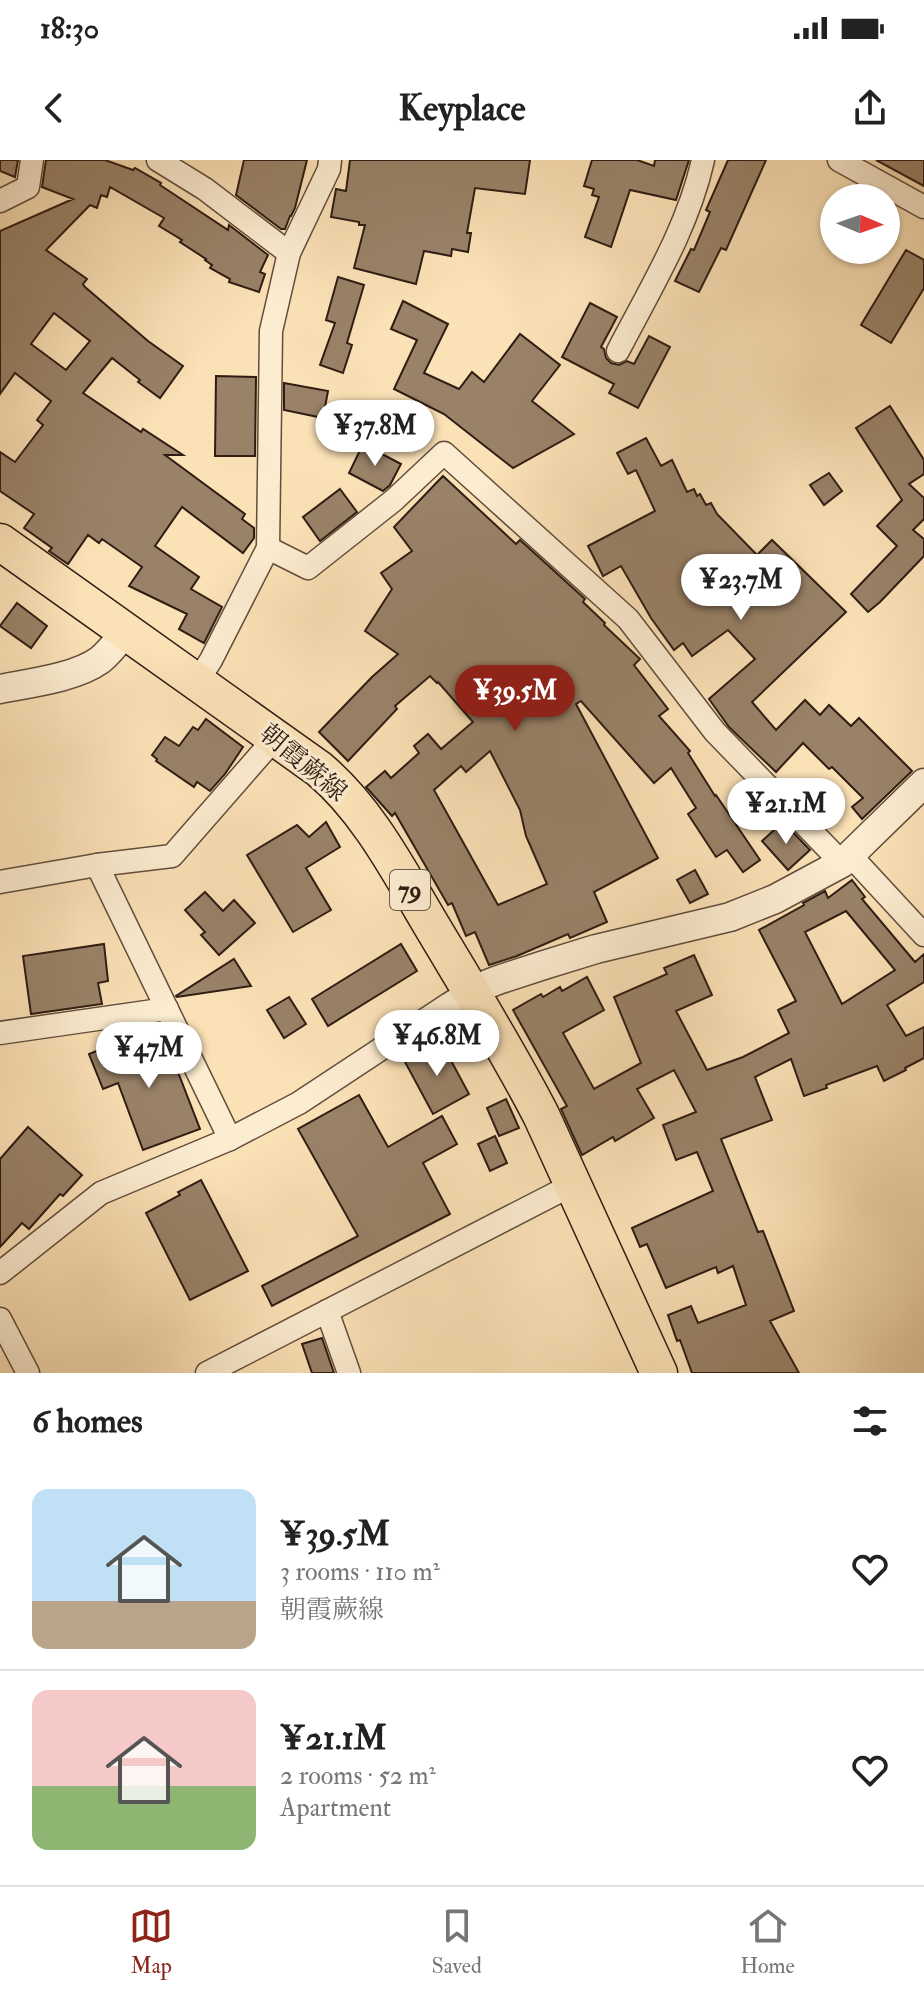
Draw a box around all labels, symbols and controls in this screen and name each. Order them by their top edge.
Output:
text: 18:30 [40,10,99,47]
icon: back [32,86,76,130]
text: Keyplace [398,86,526,131]
icon: share [848,86,892,130]
north arrow [820,184,900,264]
map controls [820,184,900,264]
pin: ¥37.8M [310,400,440,468]
text: ¥37.8M [333,410,417,442]
pin: ¥23.7M [676,554,806,622]
text: ¥23.7M [699,564,783,596]
pin: ¥39.5M [450,665,580,733]
text: ¥39.5M [473,675,557,707]
street label: 朝霞蕨線 [253,717,353,809]
pin: ¥21.1M [721,778,851,846]
text: ¥21.1M [745,788,827,820]
road number: 79 [390,870,430,910]
pin: ¥46.8M [372,1010,502,1078]
text: ¥46.8M [392,1020,482,1052]
pin: ¥47M [102,1022,196,1090]
text: ¥47M [114,1032,184,1064]
icon: filters [848,1399,892,1443]
text: 6 homes [32,1400,143,1443]
text: ¥39.5M [280,1513,390,1556]
icon: home [96,1521,192,1617]
icon: heart [848,1547,892,1591]
text: 3 rooms · 110 m² [280,1556,440,1588]
text: 朝霞蕨線 [280,1594,384,1626]
text: ¥21.1M [280,1717,387,1760]
icon: home [96,1722,192,1818]
icon: heart [848,1748,892,1792]
text: 2 rooms · 52 m² [280,1760,436,1792]
text: Apartment [280,1792,391,1824]
tab: Map [129,1904,173,1980]
tab: Saved [432,1904,482,1980]
tab: Home [740,1904,795,1980]

